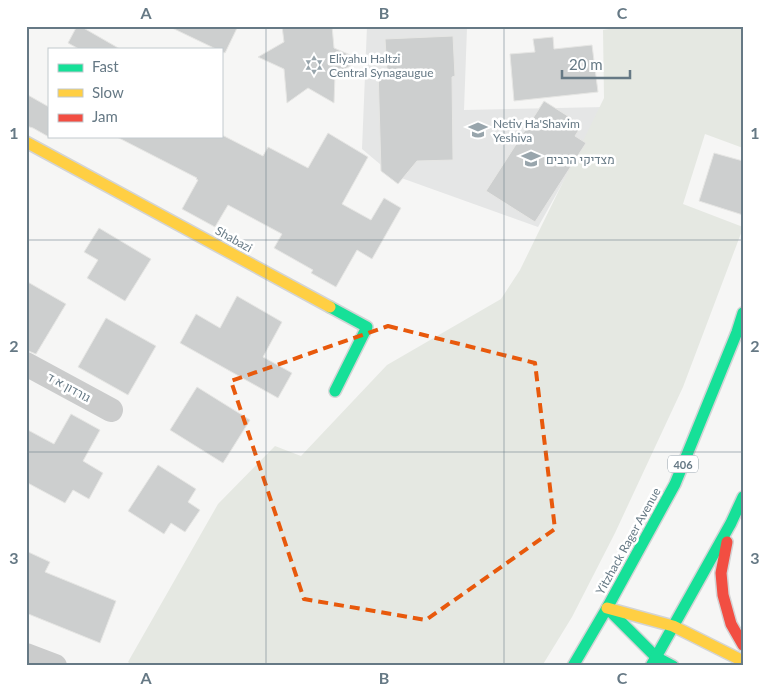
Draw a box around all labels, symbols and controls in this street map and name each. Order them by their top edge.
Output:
text: A [139,3,152,22]
text: B [379,3,389,22]
text: C [617,3,628,22]
legend [48,48,222,138]
scale bar [562,48,629,80]
place label: Eliyahu Haltzi Central Synagaugue [329,51,434,80]
synagogue icon: Eliyahu Haltzi Central Synagaugue [303,54,325,76]
text: 20 m [569,55,603,73]
text: Fast [92,57,119,75]
text: Slow [92,83,124,101]
text: Jam [92,107,118,125]
place label: Netiv Ha'Shavim Yeshiva [493,116,580,145]
school or university icon: Netiv Ha'Shavim Yeshiva [467,119,489,141]
text: 1 [9,123,19,142]
text: 1 [750,123,760,142]
school or university icon: מצדיקי הרבים [520,148,542,170]
place label: מצדיקי הרבים [546,152,615,167]
street label: Shabazi [213,223,255,255]
text: 2 [9,336,19,355]
text: 2 [750,336,760,355]
street label: גורדון א ד [45,369,94,405]
road number: 406 [668,456,698,472]
street label: Yitzhack Rager Avenue [592,485,664,597]
text: 3 [9,548,19,567]
text: 3 [750,548,760,567]
text: A [139,668,152,687]
text: B [379,668,389,687]
text: C [617,668,628,687]

